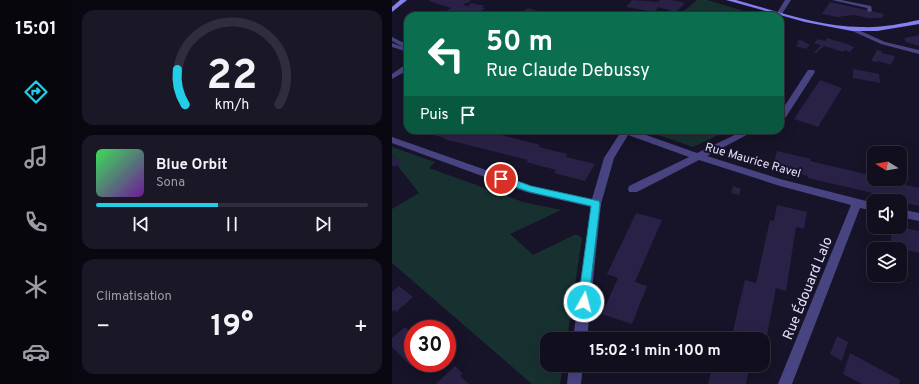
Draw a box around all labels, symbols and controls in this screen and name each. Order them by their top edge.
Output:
text: 15:01 [15,18,57,41]
text: 50 m [486,25,553,61]
icon: left [420,28,472,80]
text: 22 [207,51,257,104]
text: Rue Claude Debussy [486,60,650,83]
icon: directions [22,78,50,106]
text: km/h [215,96,249,114]
icon: arrive [457,104,479,126]
text: Puis [420,106,449,125]
street label: Rue Maurice Ravel [703,140,803,182]
icon: music [22,143,50,171]
north arrow [867,146,907,186]
map controls [867,146,907,282]
text: Blue Orbit [156,156,227,175]
pin [484,162,518,196]
icon: arrive [490,168,512,190]
text: Sona [156,175,185,191]
button: sound [867,194,907,234]
icon: phone [22,208,50,236]
icon: previous [130,213,152,235]
icon: pause [221,213,243,235]
icon: next [312,213,334,235]
street label: Rue Édouard Lalo [779,234,837,343]
button: layers [867,242,907,282]
icon: climate [22,273,50,301]
position arrow [563,281,605,323]
text: Climatisation [96,289,172,305]
text: 19° [211,309,253,346]
text: − [96,314,110,341]
text: + [354,314,368,341]
speed limit sign: 30 [404,320,456,372]
icon: car [22,338,50,366]
text: 15:02 · 1 min · 100 m [589,342,721,361]

